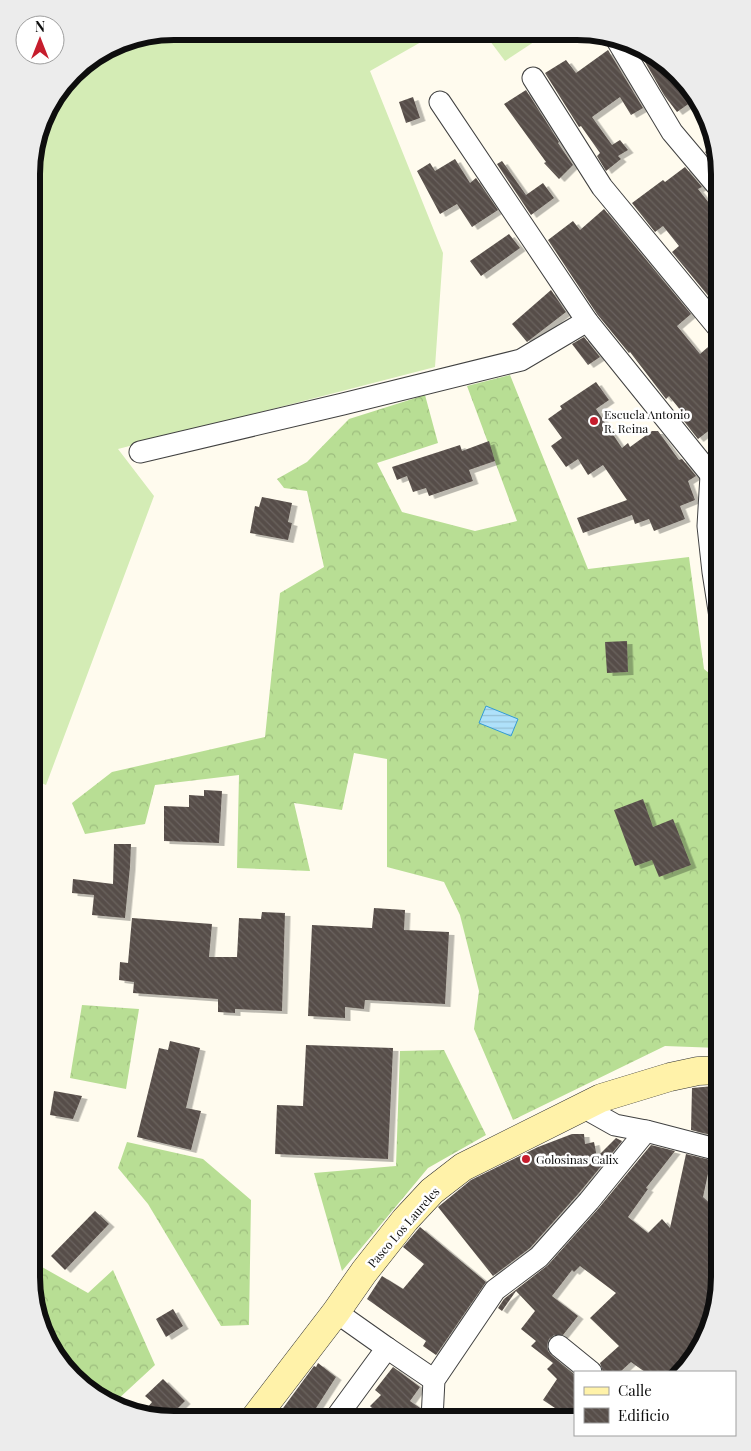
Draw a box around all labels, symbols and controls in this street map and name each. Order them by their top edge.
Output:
north arrow [15,15,65,65]
text: N [35,17,45,36]
place label: Escuela Antonio R. Reina [604,406,691,436]
marker: Escuela Antonio R. Reina [588,415,600,427]
place label: Golosinas Calix [536,1151,619,1167]
marker: Golosinas Calix [520,1153,532,1165]
street label: Paseo Los Laureles [364,1183,442,1271]
legend [574,1371,736,1436]
text: Calle [618,1380,652,1400]
text: Edificio [618,1405,669,1425]

